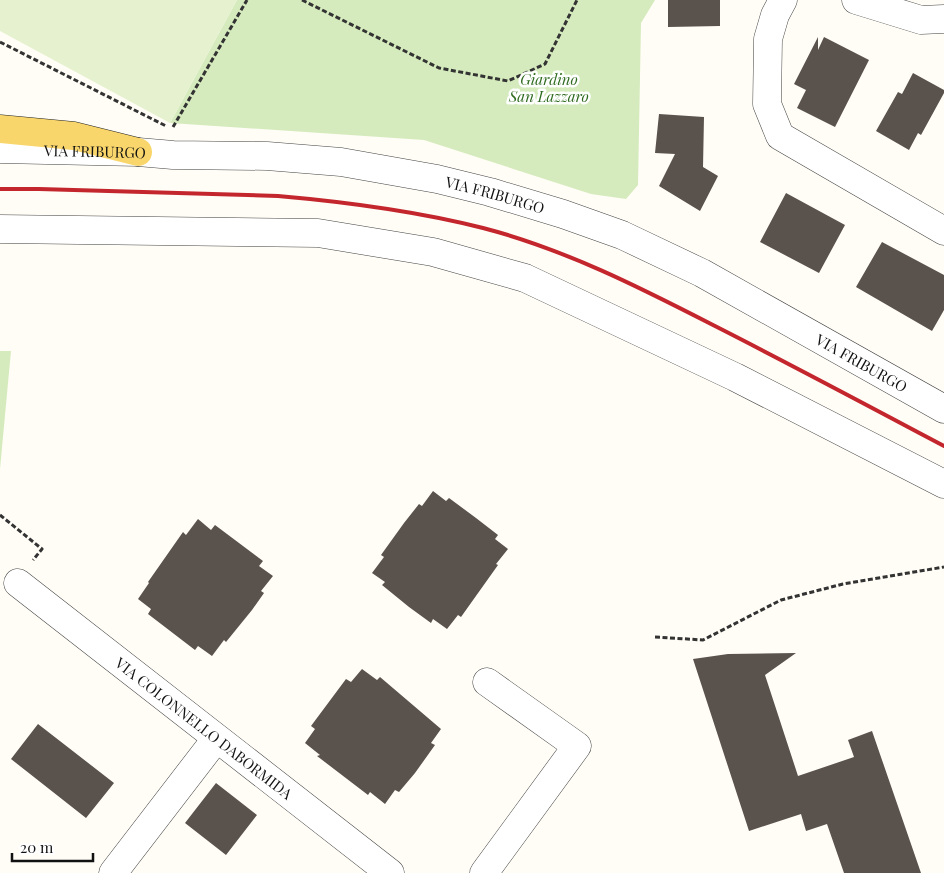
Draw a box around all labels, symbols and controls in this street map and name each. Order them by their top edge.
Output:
park label: Giardino San Lazzaro [508,69,589,106]
street label: VIA FRIBURGO [43,140,147,163]
street label: VIA FRIBURGO [442,171,547,218]
street label: VIA FRIBURGO [811,328,911,396]
street label: VIA COLONNELLO DABORMIDA [111,652,297,804]
scale bar [12,830,94,862]
text: 20 m [20,837,54,857]

